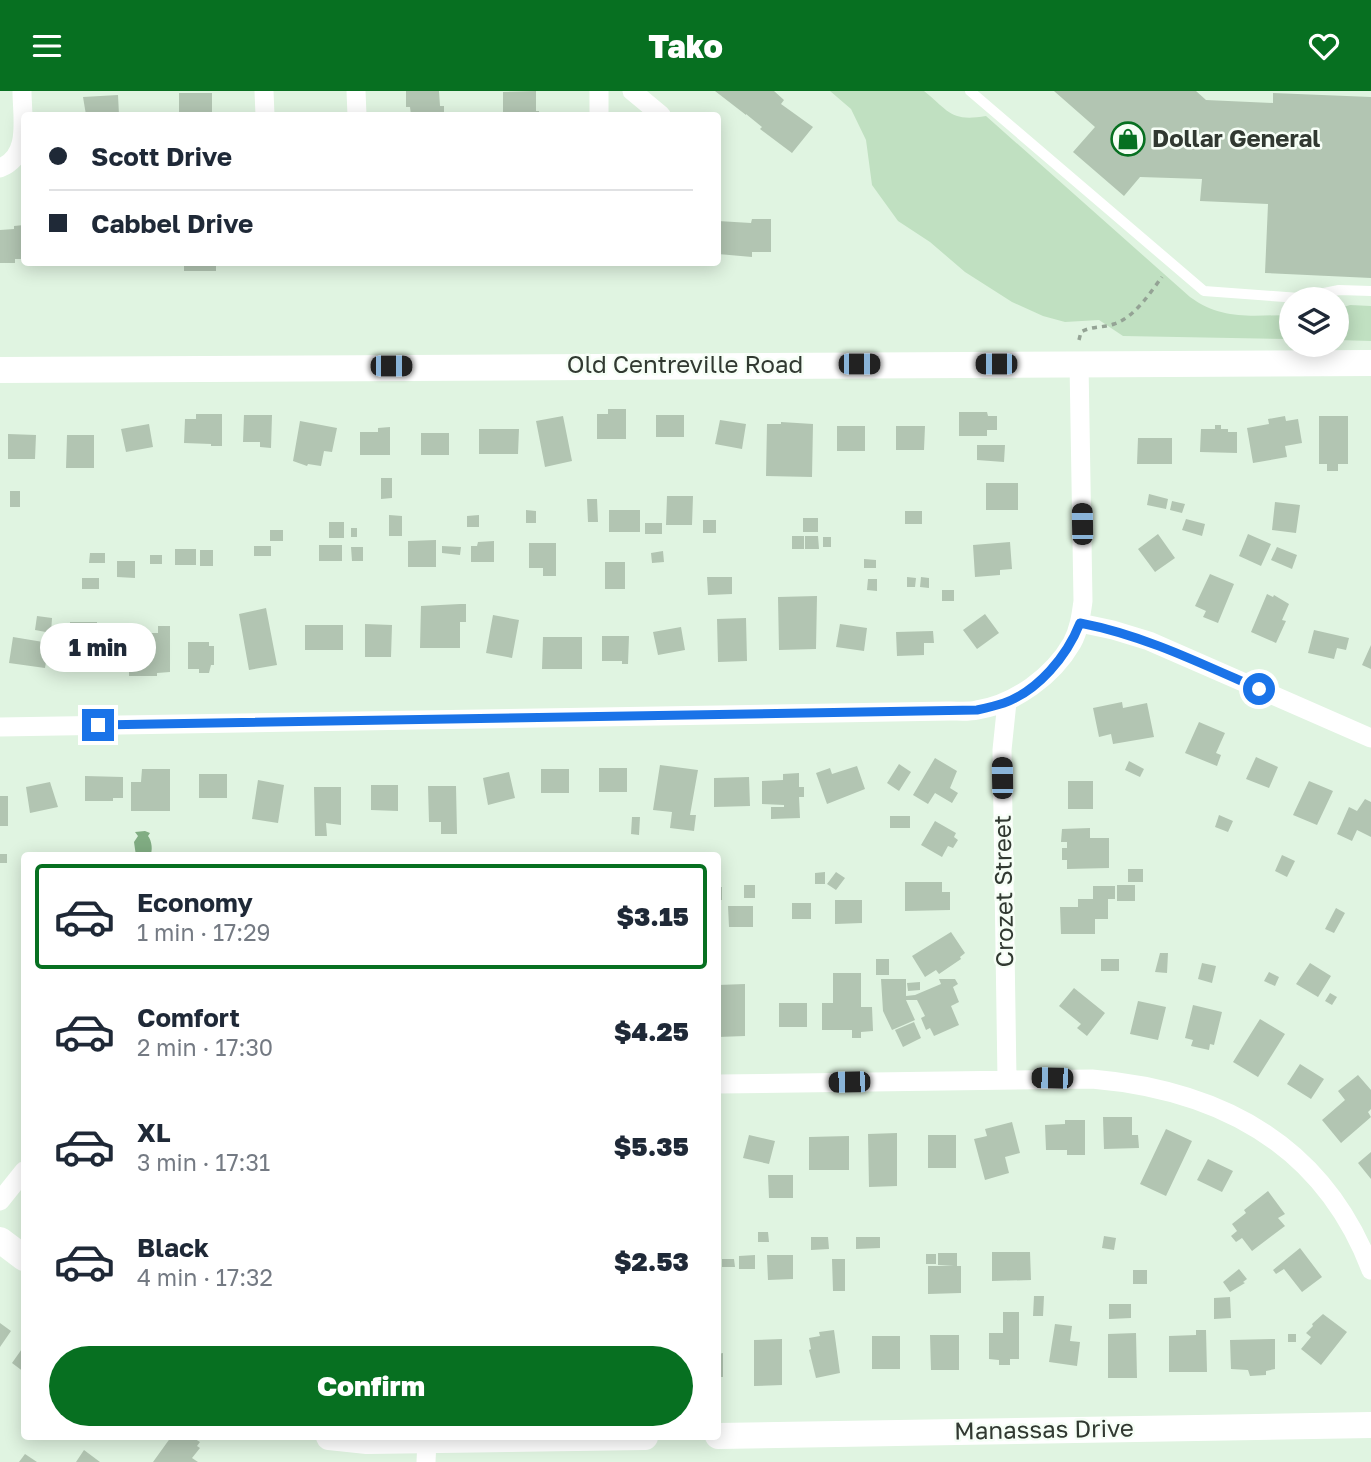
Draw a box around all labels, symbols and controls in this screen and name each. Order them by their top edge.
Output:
icon: menu [28,27,66,65]
text: Tako [648,27,723,65]
icon: heart [1305,27,1343,65]
shop icon: Dollar General [1109,120,1147,158]
place label: Dollar General [1152,123,1320,152]
text: Scott Drive [91,141,232,172]
text: Cabbel Drive [91,208,253,239]
map controls [1279,287,1349,357]
button: layers [1279,287,1349,357]
street label: Old Centreville Road [567,349,803,378]
car [839,354,881,375]
car [976,354,1018,375]
car [371,356,413,377]
car [1072,503,1093,545]
callout: 1 min [40,623,156,673]
text: 1 min [69,633,127,661]
route start [1243,673,1275,705]
route end [82,709,114,741]
car [992,757,1013,799]
street label: Crozet Street [987,814,1018,968]
icon: car [53,885,116,948]
text: Economy [137,887,253,918]
text: $3.15 [617,901,689,932]
text: 1 min · 17:29 [137,918,270,946]
icon: car [53,1000,116,1063]
text: Comfort [137,1002,240,1033]
text: $4.25 [614,1016,689,1047]
text: 2 min · 17:30 [137,1033,273,1061]
car [1031,1067,1074,1089]
car [828,1071,871,1093]
icon: car [53,1115,116,1178]
text: XL [137,1117,171,1148]
text: $5.35 [614,1131,689,1162]
text: 3 min · 17:31 [137,1148,270,1176]
icon: car [53,1230,116,1293]
text: Black [137,1232,209,1263]
text: $2.53 [614,1246,689,1277]
text: 4 min · 17:32 [137,1263,273,1291]
button: Confirm [49,1346,693,1426]
street label: Manassas Drive [954,1412,1134,1445]

